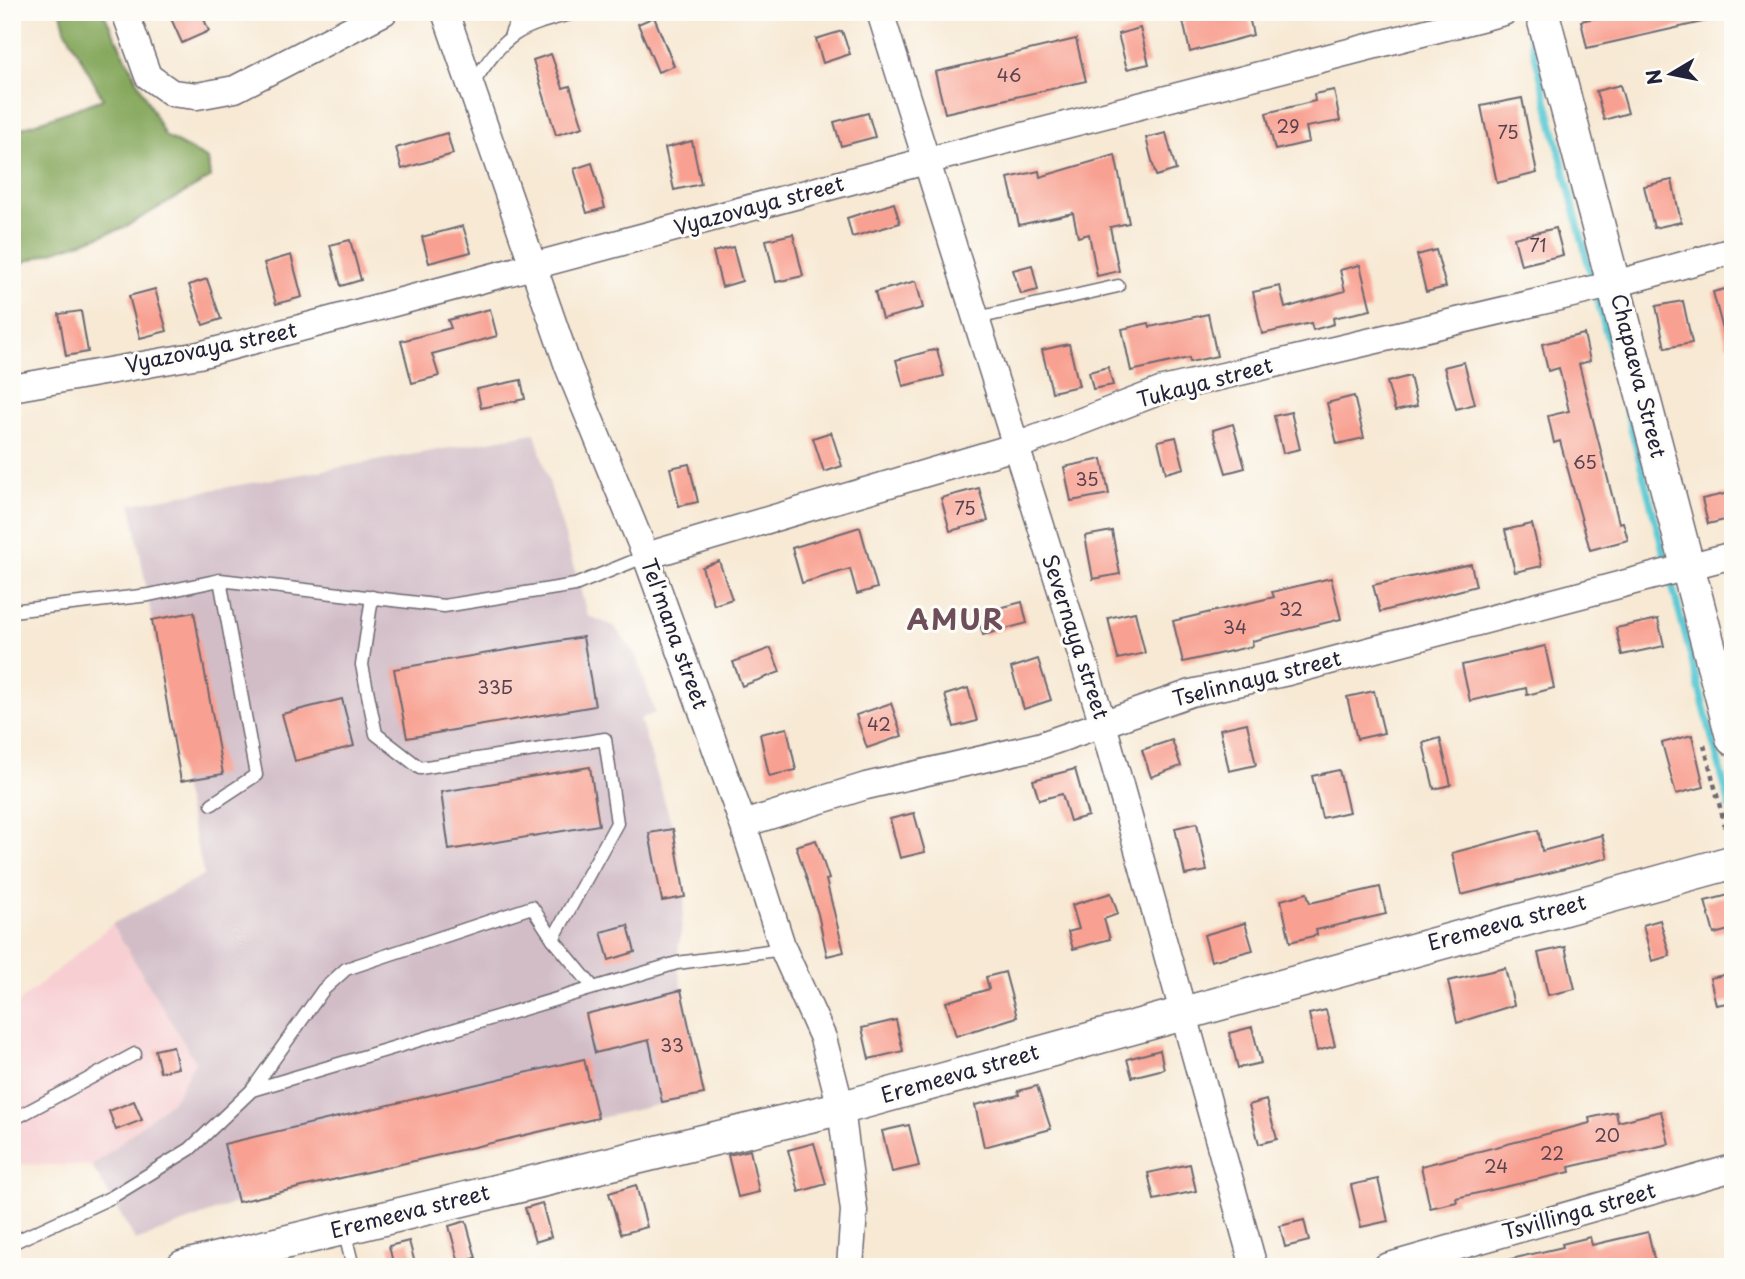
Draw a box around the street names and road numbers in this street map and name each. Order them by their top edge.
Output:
street label: Vyazovaya street [670,166,847,242]
street label: Chapaeva Street [1604,290,1676,461]
street label: Vyazovaya street [122,312,299,380]
street label: Tukaya street [1133,348,1276,415]
street label: Severnaya street [1035,550,1119,723]
street label: Tel'mana street [634,554,718,713]
street label: Tselinnaya street [1169,641,1344,713]
street label: Eremeeva street [1424,885,1589,958]
street label: Eremeeva street [877,1034,1042,1110]
street label: Tsvillinga street [1498,1173,1659,1247]
street label: Eremeeva street [327,1175,492,1245]

